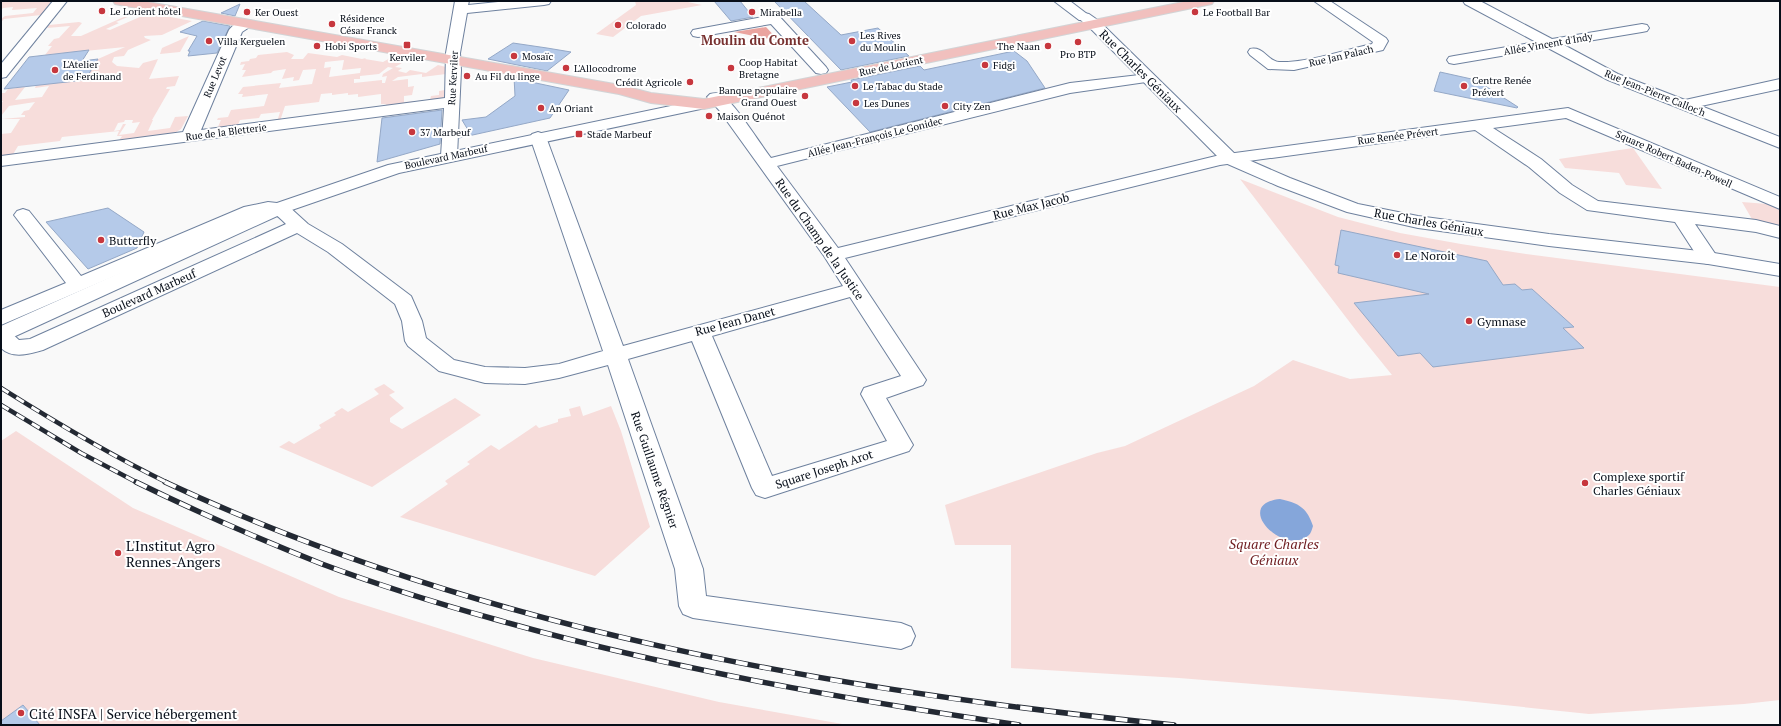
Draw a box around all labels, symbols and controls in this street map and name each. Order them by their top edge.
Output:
place label: Le Lorient hôtel [110,5,181,18]
marker: Le Lorient hôtel [97,6,107,16]
place label: Ker Ouest [255,6,299,19]
place label: Mirabella [760,6,802,19]
place label: Le Football Bar [1203,6,1270,19]
marker: Ker Ouest [242,7,252,17]
marker: Mirabella [747,7,757,17]
marker: Le Football Bar [1190,7,1200,17]
place label: Résidence César Franck [340,12,398,37]
marker: Résidence César Franck [327,19,337,29]
place label: Colorado [626,19,667,32]
marker: Colorado [613,20,623,30]
street label: Rue Charles Géniaux [1096,26,1186,116]
place label: Les Rives du Moulin [860,29,906,54]
street label: Allée Vincent d'Indy [1502,30,1595,58]
district label: Moulin du Comte [701,31,809,49]
place label: Villa Kerguelen [217,35,285,48]
marker: Villa Kerguelen [204,36,214,46]
marker: Les Rives du Moulin [847,36,857,46]
marker: Pro BTP [1073,37,1083,47]
place label: Hobi Sports [325,40,377,53]
marker: Kerviler [402,40,412,50]
place label: The Naan [997,40,1040,53]
marker: Hobi Sports [312,41,322,51]
marker: The Naan [1043,41,1053,51]
street label: Rue Jan Palach [1307,42,1375,70]
place label: Pro BTP [1060,48,1096,61]
street label: Rue Kerviler [445,50,461,106]
place label: Mosaïc [522,50,554,63]
place label: Kerviler [390,51,425,64]
marker: Mosaïc [509,51,519,61]
street label: Rue de Lorient [858,53,924,79]
street label: Rue Levot [200,54,230,100]
place label: Coop Habitat Bretagne [739,56,798,81]
place label: L'Atelier de Ferdinand [63,58,122,83]
place label: Fidgi [993,59,1015,72]
marker: Fidgi [980,60,990,70]
place label: L'Allocodrome [574,62,636,75]
marker: L'Allocodrome [561,63,571,73]
marker: Coop Habitat Bretagne [726,63,736,73]
marker: L'Atelier de Ferdinand [50,65,60,75]
street label: Rue Jean-Pierre Calloc'h [1603,67,1708,119]
place label: Au Fil du linge [475,70,540,83]
marker: Au Fil du linge [462,71,472,81]
place label: Centre Renée Prévert [1472,74,1531,99]
place label: Crédit Agricole [616,76,682,89]
marker: Crédit Agricole [685,77,695,87]
place label: Le Tabac du Stade [863,80,943,93]
marker: Le Tabac du Stade [850,81,860,91]
marker: Centre Renée Prévert [1459,81,1469,91]
place label: Banque populaire Grand Ouest [719,84,797,109]
marker: Banque populaire Grand Ouest [800,91,810,101]
place label: Les Dunes [864,97,909,110]
marker: Les Dunes [851,98,861,108]
place label: City Zen [953,100,991,113]
marker: City Zen [940,101,950,111]
place label: An Oriant [549,102,593,115]
marker: An Oriant [536,103,546,113]
place label: Maison Quénot [717,110,785,123]
marker: Maison Quénot [704,111,714,121]
street label: Allée Jean-François Le Gonidec [806,114,944,160]
street label: Rue de la Bletterie [185,121,267,143]
street label: Rue Renée Prévert [1357,125,1439,147]
place label: 37 Marbeuf [420,126,471,139]
marker: 37 Marbeuf [407,127,417,137]
street label: Square Robert Baden-Powell [1614,127,1734,191]
place label: Stade Marbeuf [587,128,652,141]
marker: Stade Marbeuf [574,129,584,139]
street label: Boulevard Marbeuf [403,142,489,172]
street label: Rue du Champ de la Justice [772,175,868,303]
street label: Rue Max Jacob [991,189,1071,223]
street label: Rue Charles Géniaux [1373,205,1486,239]
place label: Butterfly [109,233,157,248]
marker: Butterfly [96,235,106,245]
place label: Le Noroît [1405,248,1456,263]
marker: Le Noroît [1392,250,1402,260]
street label: Boulevard Marbeuf [100,265,199,320]
street label: Rue Jean Danet [694,303,777,339]
place label: Gymnase [1477,314,1526,329]
marker: Gymnase [1464,316,1474,326]
street label: Rue Guillaume Régnier [628,409,682,531]
street label: Square Joseph Arot [773,446,875,492]
place label: Complexe sportif Charles Géniaux [1593,469,1685,498]
marker: Complexe sportif Charles Géniaux [1580,478,1590,488]
park label: Square Charles Géniaux [1229,534,1319,569]
place label: L'Institut Agro Rennes-Angers [126,536,221,571]
marker: L'Institut Agro Rennes-Angers [113,548,123,558]
place label: Cité INSFA | Service hébergement [29,704,238,723]
marker: Cité INSFA | Service hébergement [16,708,26,718]

